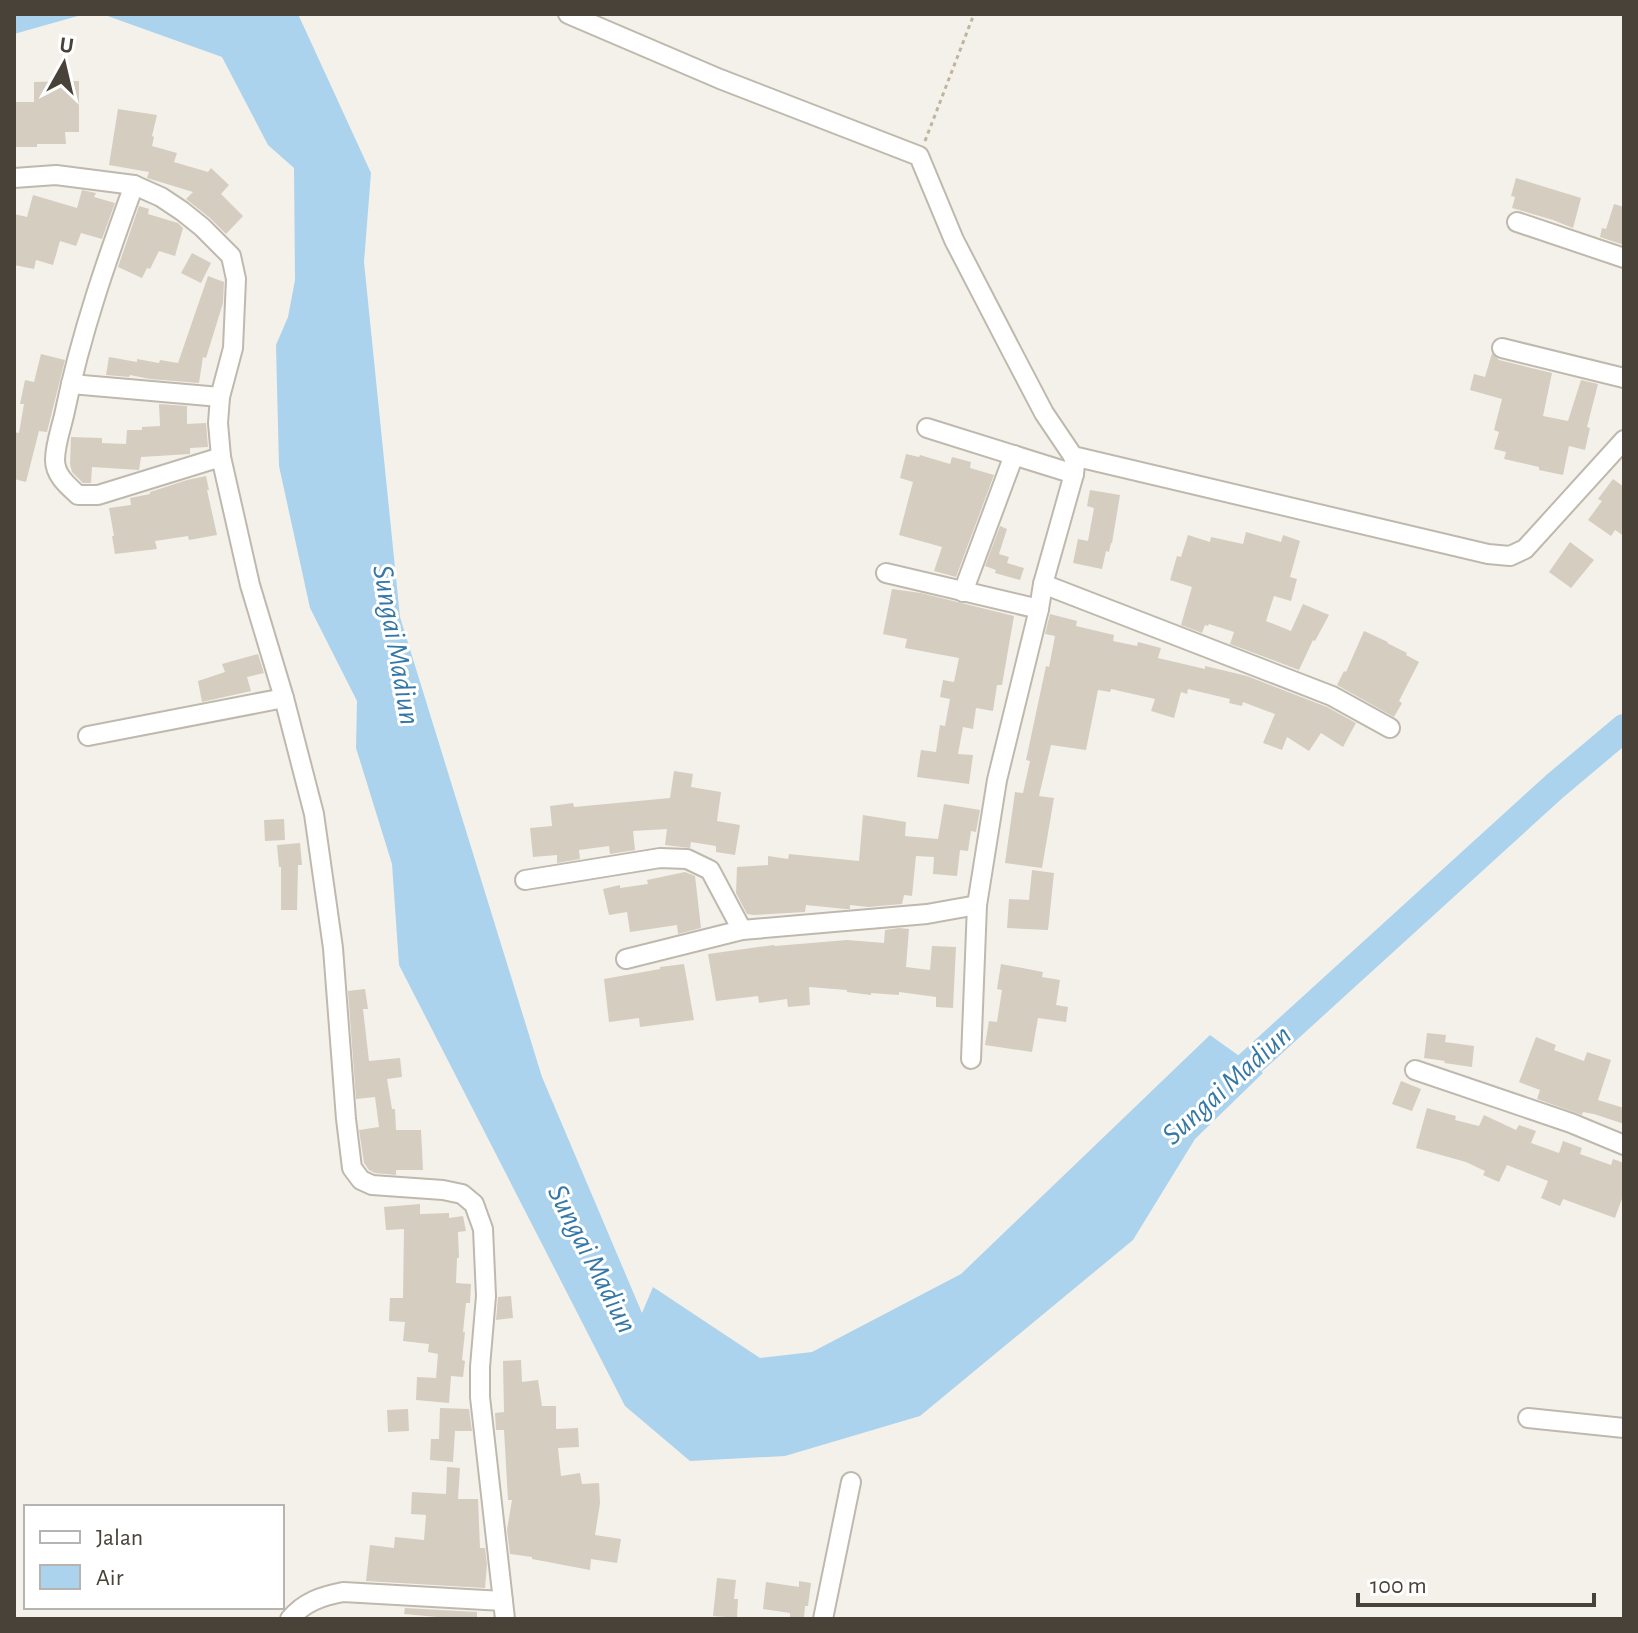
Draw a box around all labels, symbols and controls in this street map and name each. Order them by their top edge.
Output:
north arrow [24,24,104,104]
text: U [58,33,75,57]
water label: Sungai Madiun [367,563,425,727]
water label: Sungai Madiun [1157,1020,1297,1150]
water label: Sungai Madiun [542,1180,642,1338]
legend [24,1505,284,1609]
text: Jalan [96,1526,143,1550]
scale bar [1358,1557,1594,1607]
text: Air [96,1566,124,1590]
text: 100 m [1370,1574,1427,1598]

